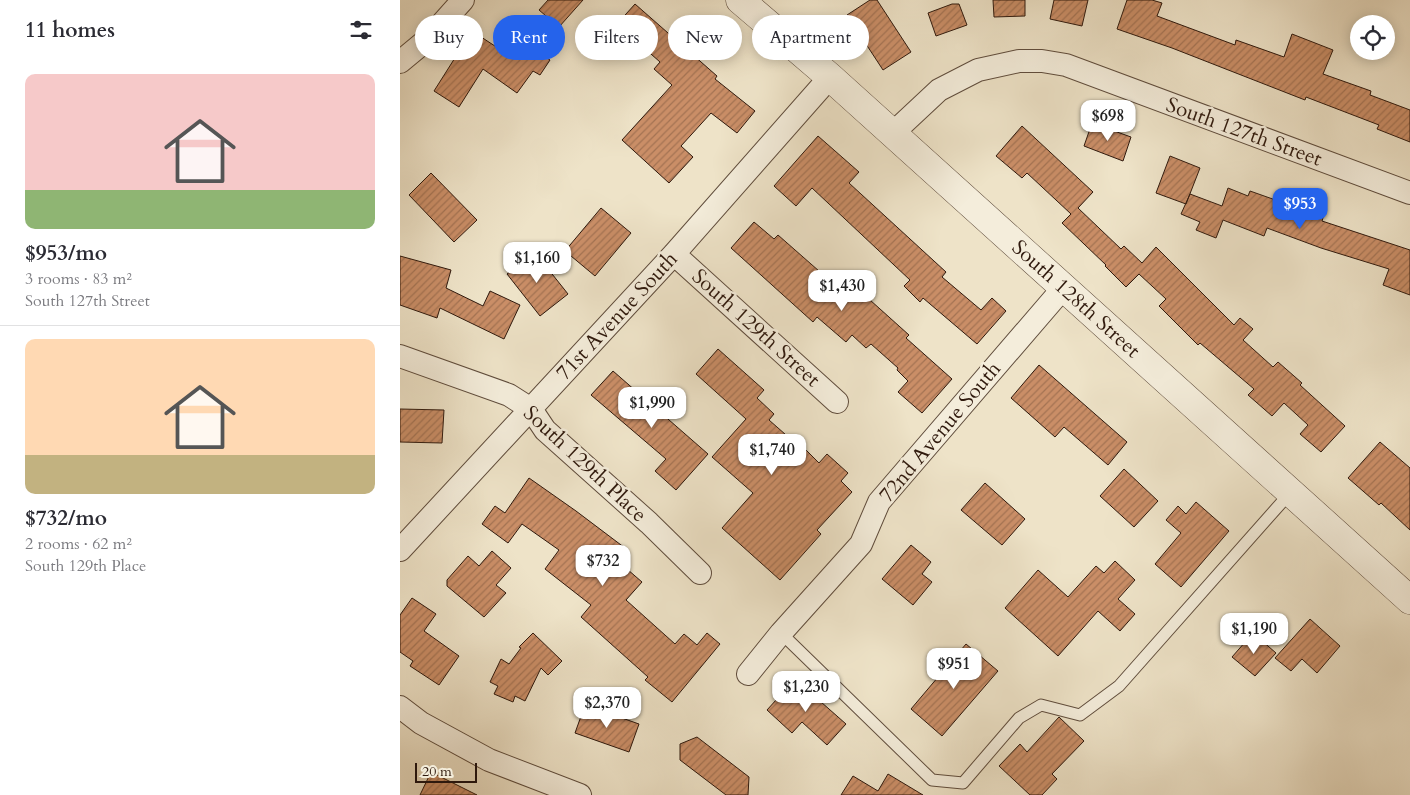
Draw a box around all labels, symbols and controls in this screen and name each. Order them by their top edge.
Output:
chip: Buy [415,15,483,60]
chip: Rent [493,15,565,60]
chip: Filters [575,15,658,60]
chip: New [668,15,742,60]
chip: Apartment [752,15,869,60]
map controls [1350,15,1395,60]
button: locate [1350,15,1395,60]
text: 11 homes [25,16,115,45]
icon: filters [347,16,375,44]
street label: South 127th Street [1162,90,1326,174]
pin: $698 [1078,100,1138,142]
text: $698 [1092,105,1124,127]
icon: home [155,106,245,196]
pin: $953 [1270,188,1330,230]
text: $953 [1284,193,1316,215]
street label: South 128th Street [1005,233,1147,365]
text: $953/mo [25,239,107,268]
pin: $1,160 [496,242,578,284]
street label: 71st Avenue South [550,245,685,387]
text: $1,160 [514,247,560,269]
street label: South 129th Street [685,262,827,394]
text: 3 rooms · 83 m² [25,268,132,290]
pin: $1,430 [801,270,883,312]
text: $1,430 [819,275,865,297]
text: South 127th Street [25,290,150,312]
street label: 72nd Avenue South [872,355,1008,509]
icon: home [155,372,245,462]
pin: $1,990 [611,386,693,429]
text: $1,990 [629,392,675,414]
street label: South 129th Place [517,399,653,529]
pin: $1,740 [731,434,813,476]
text: $1,740 [749,439,795,461]
text: $732/mo [25,504,107,533]
text: 2 rooms · 62 m² [25,533,132,555]
pin: $732 [573,544,633,587]
text: $732 [587,550,619,572]
text: South 129th Place [25,555,146,577]
pin: $1,190 [1213,612,1295,655]
text: $1,190 [1231,618,1277,640]
pin: $951 [924,648,984,690]
text: $951 [938,653,970,675]
pin: $1,230 [765,670,847,713]
text: $1,230 [783,676,829,698]
pin: $2,370 [566,686,648,729]
text: $2,370 [584,692,630,714]
scale bar [415,760,478,783]
text: 20 m [422,762,452,781]

